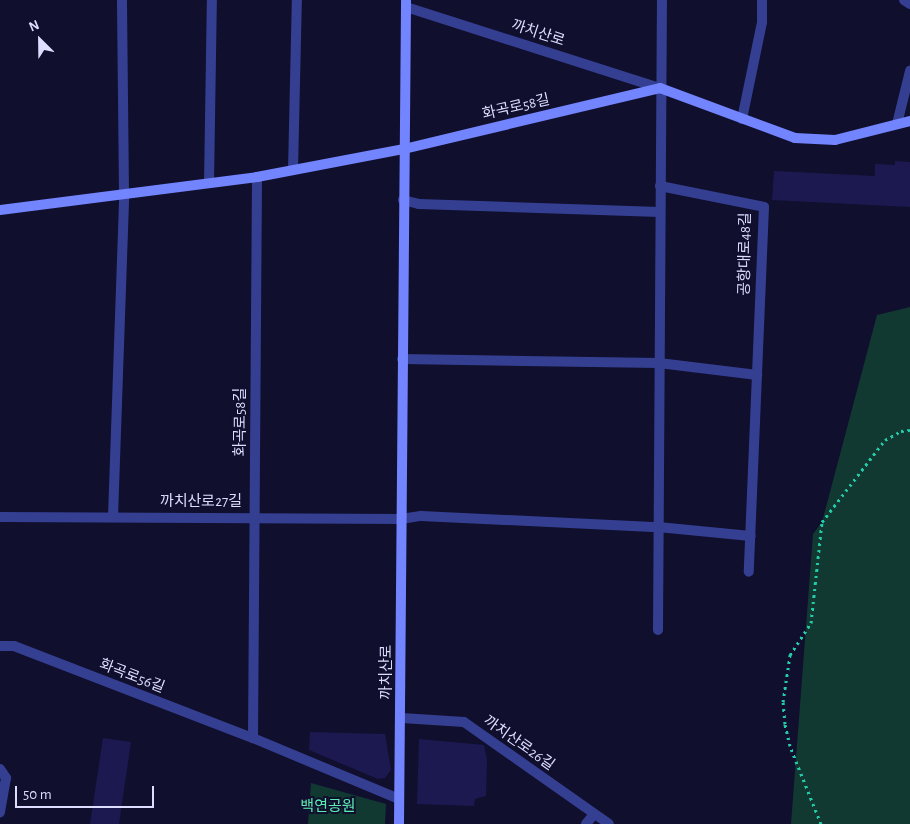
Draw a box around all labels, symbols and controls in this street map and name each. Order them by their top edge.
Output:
north arrow [15,15,65,65]
street label: 까치산로 [509,16,567,50]
text: N [27,18,41,35]
street label: 화곡로58길 [481,91,551,123]
street label: 공항대로48길 [735,212,755,296]
street label: 화곡로58길 [232,388,250,456]
street label: 까치산로27길 [160,493,242,511]
street label: 까치산로 [378,644,396,700]
street label: 화곡로56길 [97,655,167,697]
street label: 까치산로26길 [480,712,558,774]
scale bar [18,776,156,808]
text: 50 m [23,787,52,802]
park label: 백연공원 [300,798,356,816]

